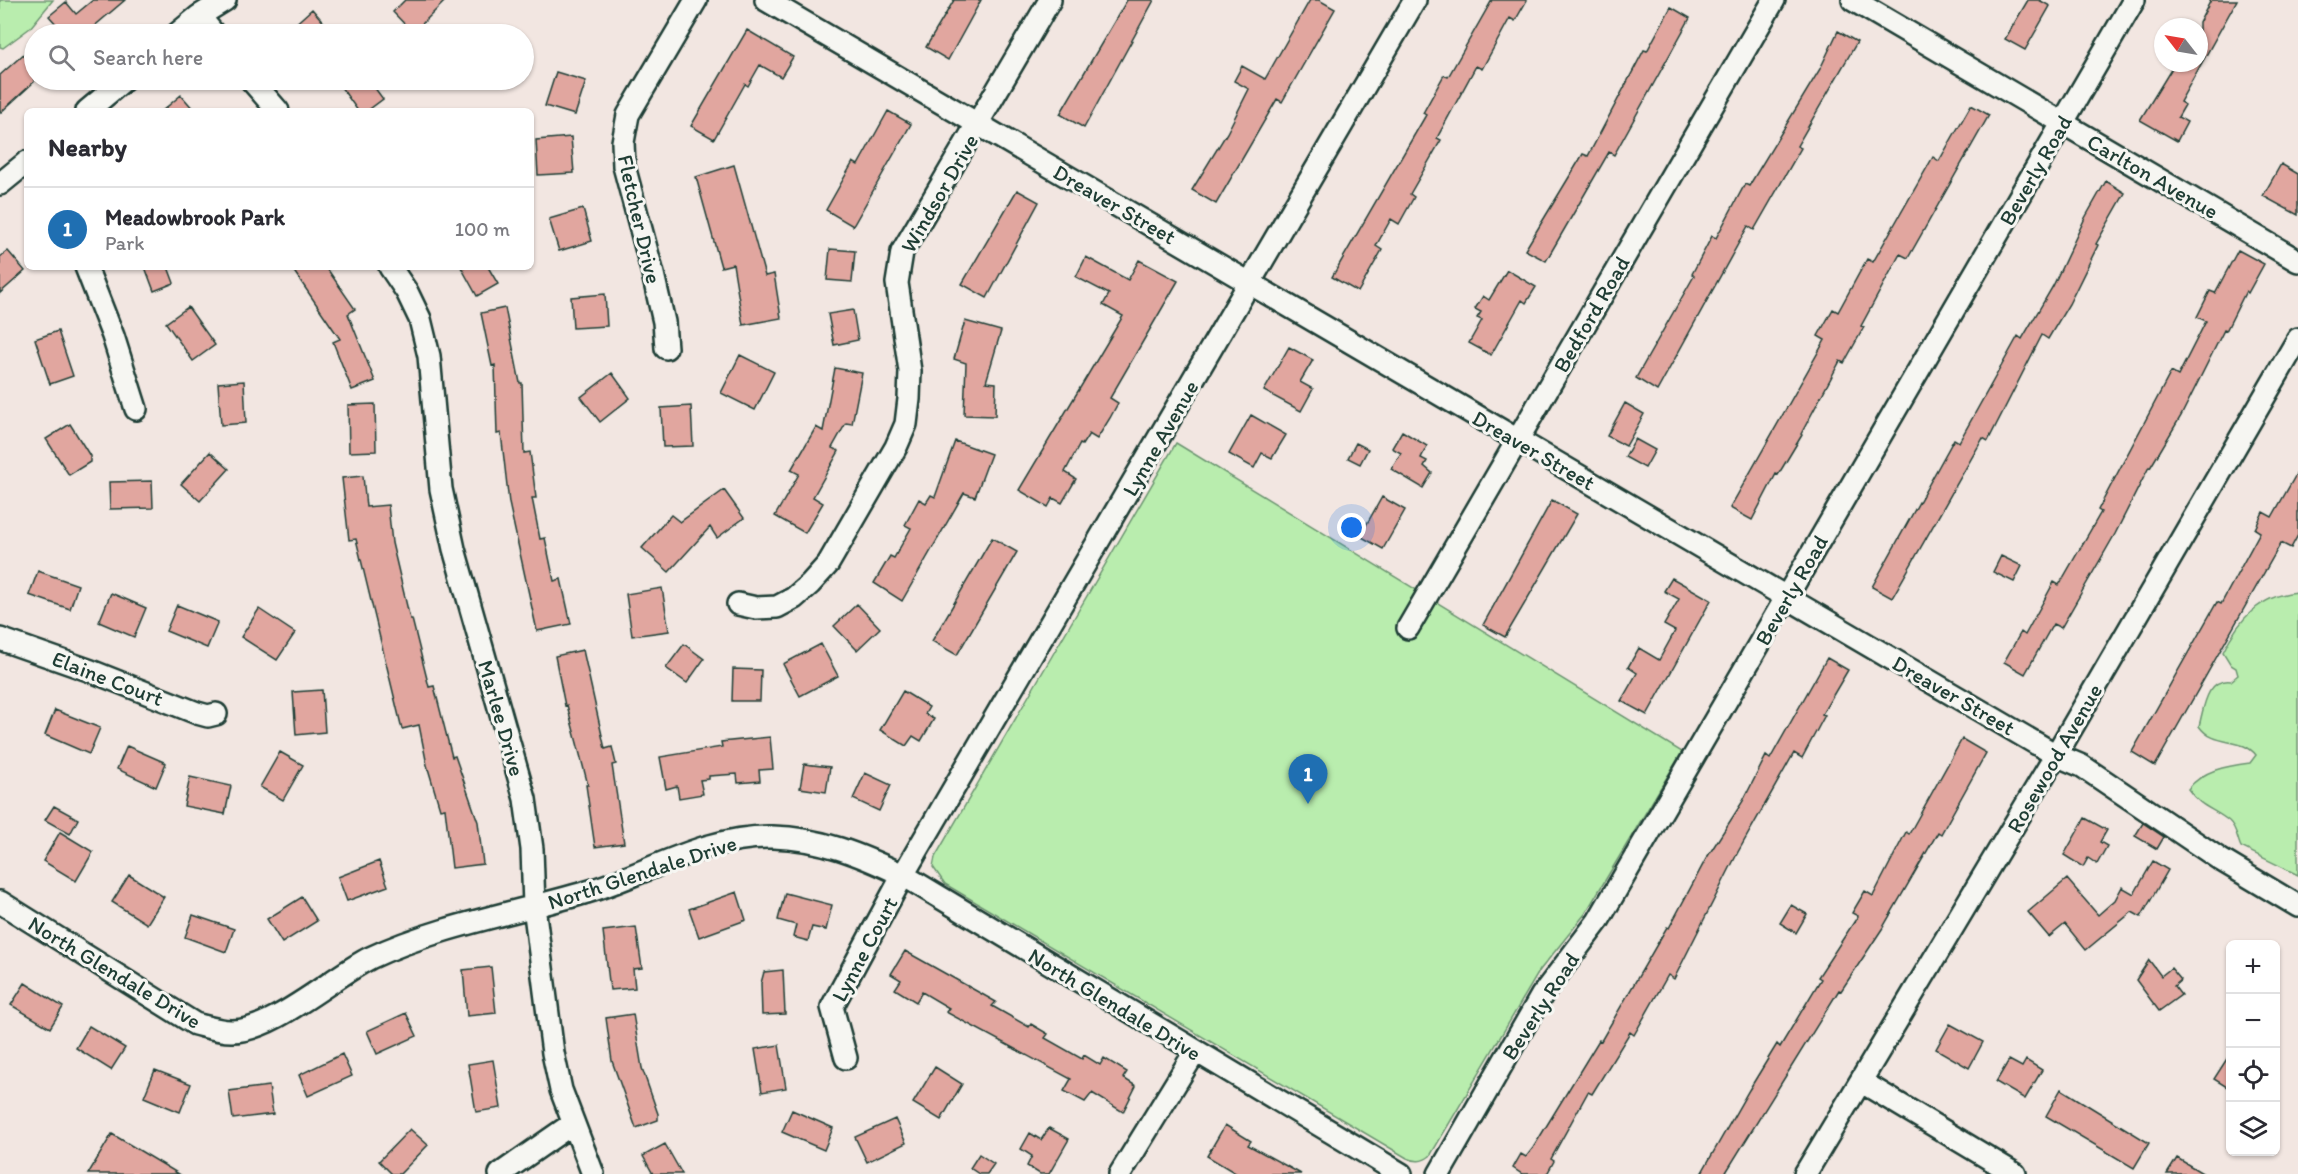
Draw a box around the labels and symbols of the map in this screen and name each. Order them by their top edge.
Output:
north arrow [2154,18,2208,72]
street label: Beverly Road [1993,110,2078,230]
street label: Carlton Avenue [2082,128,2223,225]
street label: Windsor Drive [895,129,984,257]
street label: Fletcher Drive [612,152,667,286]
street label: Dreaver Street [1049,158,1181,250]
street label: Bedford Road [1547,251,1636,377]
street label: Lynne Avenue [1116,375,1205,501]
street label: Dreaver Street [1468,404,1600,496]
your location [1337,513,1366,542]
street label: Beverly Road [1749,530,1834,650]
street label: Elaine Court [48,645,167,712]
street label: Dreaver Street [1888,649,2020,741]
street label: Marlee Drive [472,657,531,779]
street label: Rosewood Avenue [2001,679,2108,838]
pin: 1 [1288,754,1328,804]
street label: North Glendale Drive [544,829,740,916]
street label: Lynne Court [825,892,903,1006]
street label: North Glendale Drive [23,910,206,1035]
street label: North Glendale Drive [1023,942,1206,1067]
street label: Beverly Road [1496,947,1585,1065]

